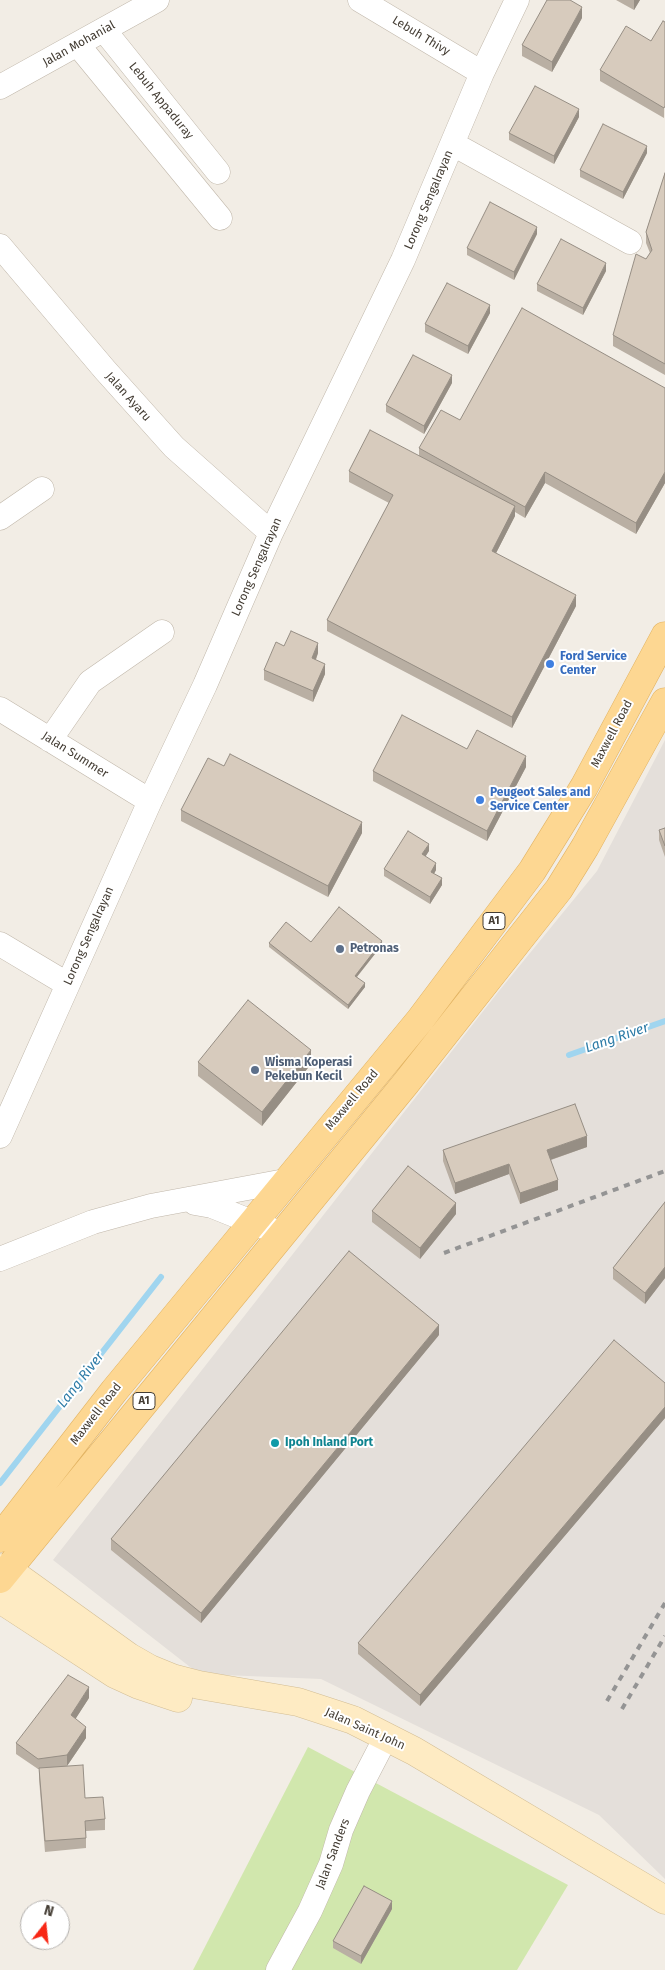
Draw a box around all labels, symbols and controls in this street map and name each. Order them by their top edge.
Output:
street label: Lebuh Thivy [389,13,453,59]
street label: Jalan Mohanial [40,18,118,70]
street label: Lebuh Appaduray [126,60,196,142]
street label: Lorong Sengalrayan [402,148,456,252]
street label: Jalan Ayaru [102,370,154,424]
street label: Lorong Sengalrayan [229,516,285,618]
place label: Ford Service Center [560,650,627,678]
marker: Ford Service Center [544,658,556,670]
street label: Maxwell Road [588,698,636,770]
street label: Jalan Summer [39,729,111,781]
place label: Peugeot Sales and Service Center [490,786,591,814]
marker: Peugeot Sales and Service Center [474,794,486,806]
street label: Lorong Sengalrayan [61,885,117,987]
road number: A1 [483,912,505,929]
place label: Petronas [350,942,399,956]
marker: Petronas [334,943,346,955]
water label: Lang River [583,1019,651,1057]
place label: Wisma Koperasi Pekebun Kecil [265,1056,352,1084]
marker: Wisma Koperasi Pekebun Kecil [249,1064,261,1076]
street label: Maxwell Road [322,1067,382,1133]
water label: Lang River [54,1349,108,1411]
street label: Maxwell Road [67,1380,125,1448]
road number: A1 [133,1392,155,1410]
place label: Ipoh Inland Port [285,1436,373,1450]
marker: Ipoh Inland Port [269,1437,281,1449]
street label: Jalan Saint John [323,1705,407,1753]
street label: Jalan Sanders [313,1817,353,1891]
north arrow [20,1900,70,1950]
text: N [42,1902,56,1921]

